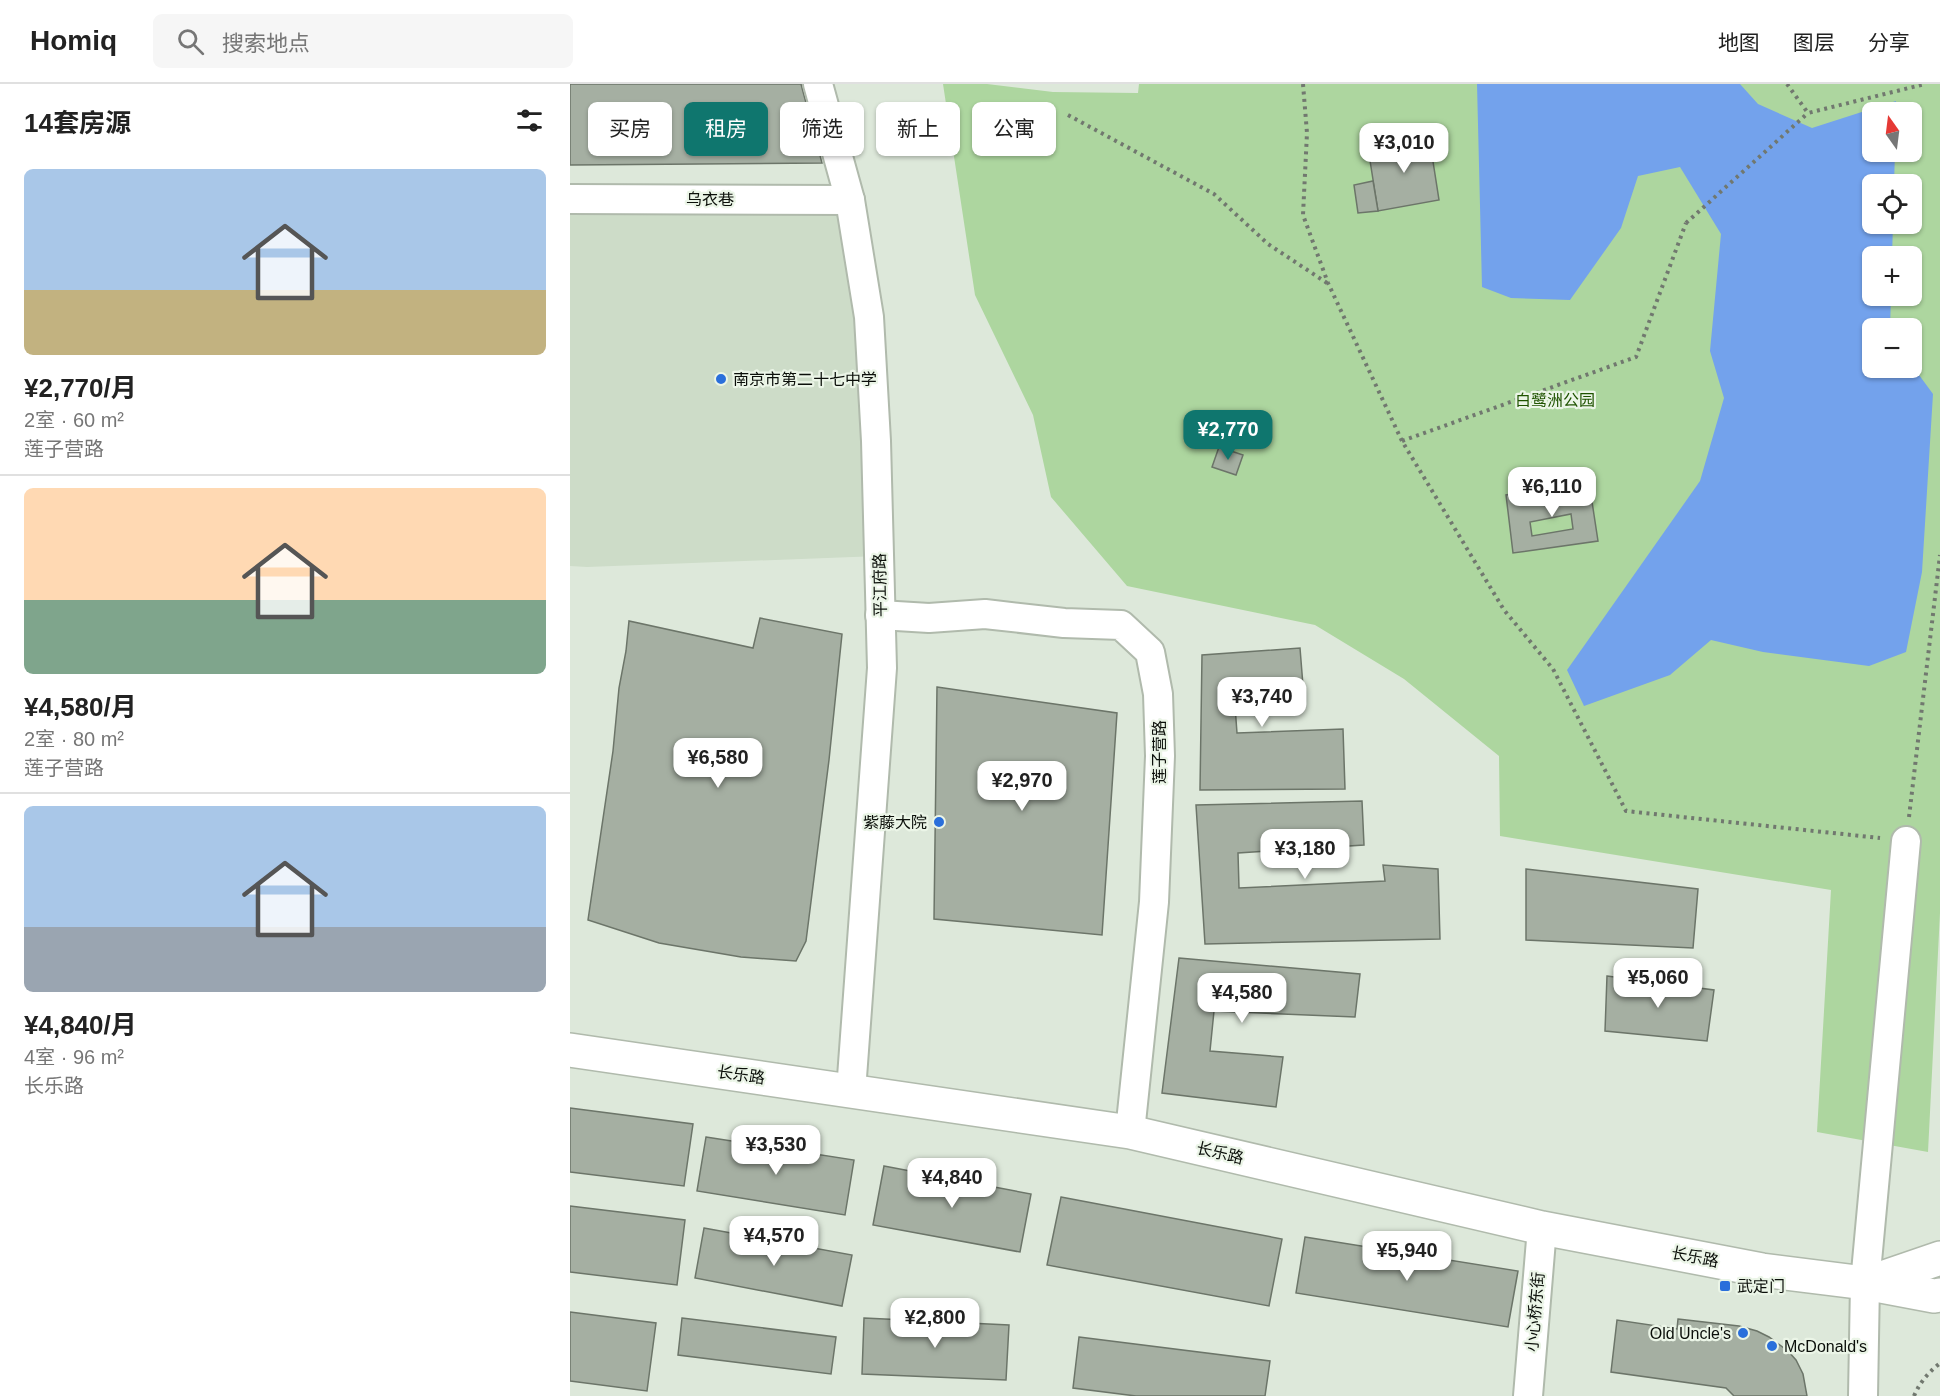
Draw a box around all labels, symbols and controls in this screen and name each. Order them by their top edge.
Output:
search box [153,14,573,68]
text: Homiq [30,25,117,56]
icon: search [174,25,207,58]
text: 搜索地点 [222,31,310,56]
text: 地图 [1718,31,1760,54]
text: 图层 [1793,31,1835,54]
text: 分享 [1868,31,1910,54]
chip: 买房 [588,102,672,156]
chip: 租房 [684,102,768,156]
chip: 筛选 [780,102,864,156]
chip: 新上 [876,102,960,156]
chip: 公寓 [972,102,1056,156]
north arrow [1862,102,1922,162]
map controls [1862,102,1922,378]
icon: filters [513,104,546,137]
text: 14套房源 [24,108,131,138]
pin: ¥3,010 [1355,123,1453,174]
text: ¥3,010 [1373,131,1435,153]
button: locate [1862,174,1922,234]
street label: 乌衣巷 [686,191,734,208]
icon: home [231,208,339,316]
button: + [1862,246,1922,306]
button: − [1862,318,1922,378]
place label: 南京市第二十七中学 [733,371,877,388]
marker: 南京市第二十七中学 [714,372,728,386]
text: ¥2,770/月 [24,373,137,403]
park label: 白鹭洲公园 [1515,392,1595,409]
text: 2室 · 60 m² [24,409,124,431]
pin: ¥2,770 [1179,410,1277,461]
text: ¥2,770 [1197,418,1259,440]
text: 莲子营路 [24,438,104,460]
pin: ¥6,110 [1503,467,1601,518]
text: ¥6,110 [1522,475,1582,497]
icon: home [231,527,339,635]
street label: 平江府路 [871,553,889,617]
pin: ¥3,740 [1213,677,1311,728]
text: ¥3,740 [1231,685,1293,707]
text: ¥4,580/月 [24,692,137,722]
street label: 莲子营路 [1151,720,1168,784]
text: 2室 · 80 m² [24,728,124,750]
pin: ¥6,580 [669,738,767,789]
text: ¥6,580 [687,746,749,768]
text: 莲子营路 [24,757,104,779]
pin: ¥2,970 [973,761,1071,812]
text: ¥2,970 [991,769,1053,791]
place label: 紫藤大院 [863,814,927,831]
marker: 紫藤大院 [932,815,946,829]
pin: ¥3,180 [1256,829,1354,880]
text: ¥3,180 [1274,837,1336,859]
icon: home [231,845,339,953]
pin: ¥5,060 [1609,958,1707,1009]
text: ¥5,060 [1627,966,1689,988]
pin: ¥4,580 [1193,973,1291,1024]
text: ¥4,580 [1211,981,1273,1003]
text: ¥4,840/月 [24,1010,137,1040]
text: 4室 · 96 m² [24,1046,124,1068]
street label: 长乐路 [716,1063,766,1087]
text: 长乐路 [24,1075,84,1097]
pin: ¥3,530 [727,1125,825,1176]
text: ¥3,530 [745,1133,807,1155]
street label: 长乐路 [1195,1139,1245,1167]
pin: ¥4,840 [903,1158,1001,1209]
text: ¥4,840 [921,1166,983,1188]
pin: ¥4,570 [725,1216,823,1267]
text: ¥4,570 [743,1224,805,1246]
pin: ¥5,940 [1358,1231,1456,1282]
text: ¥5,940 [1376,1239,1438,1261]
street label: 长乐路 [1670,1244,1720,1270]
street label: 小心桥东街 [1523,1271,1547,1353]
place label: 武定门 [1737,1278,1785,1295]
marker: 武定门 [1718,1279,1732,1293]
pin: ¥2,800 [886,1298,984,1349]
text: ¥2,800 [904,1306,966,1328]
place label: Old Uncle's [1650,1325,1731,1342]
marker: Old Uncle's [1736,1326,1750,1340]
place label: McDonald's [1784,1338,1867,1355]
marker: McDonald's [1765,1339,1779,1353]

